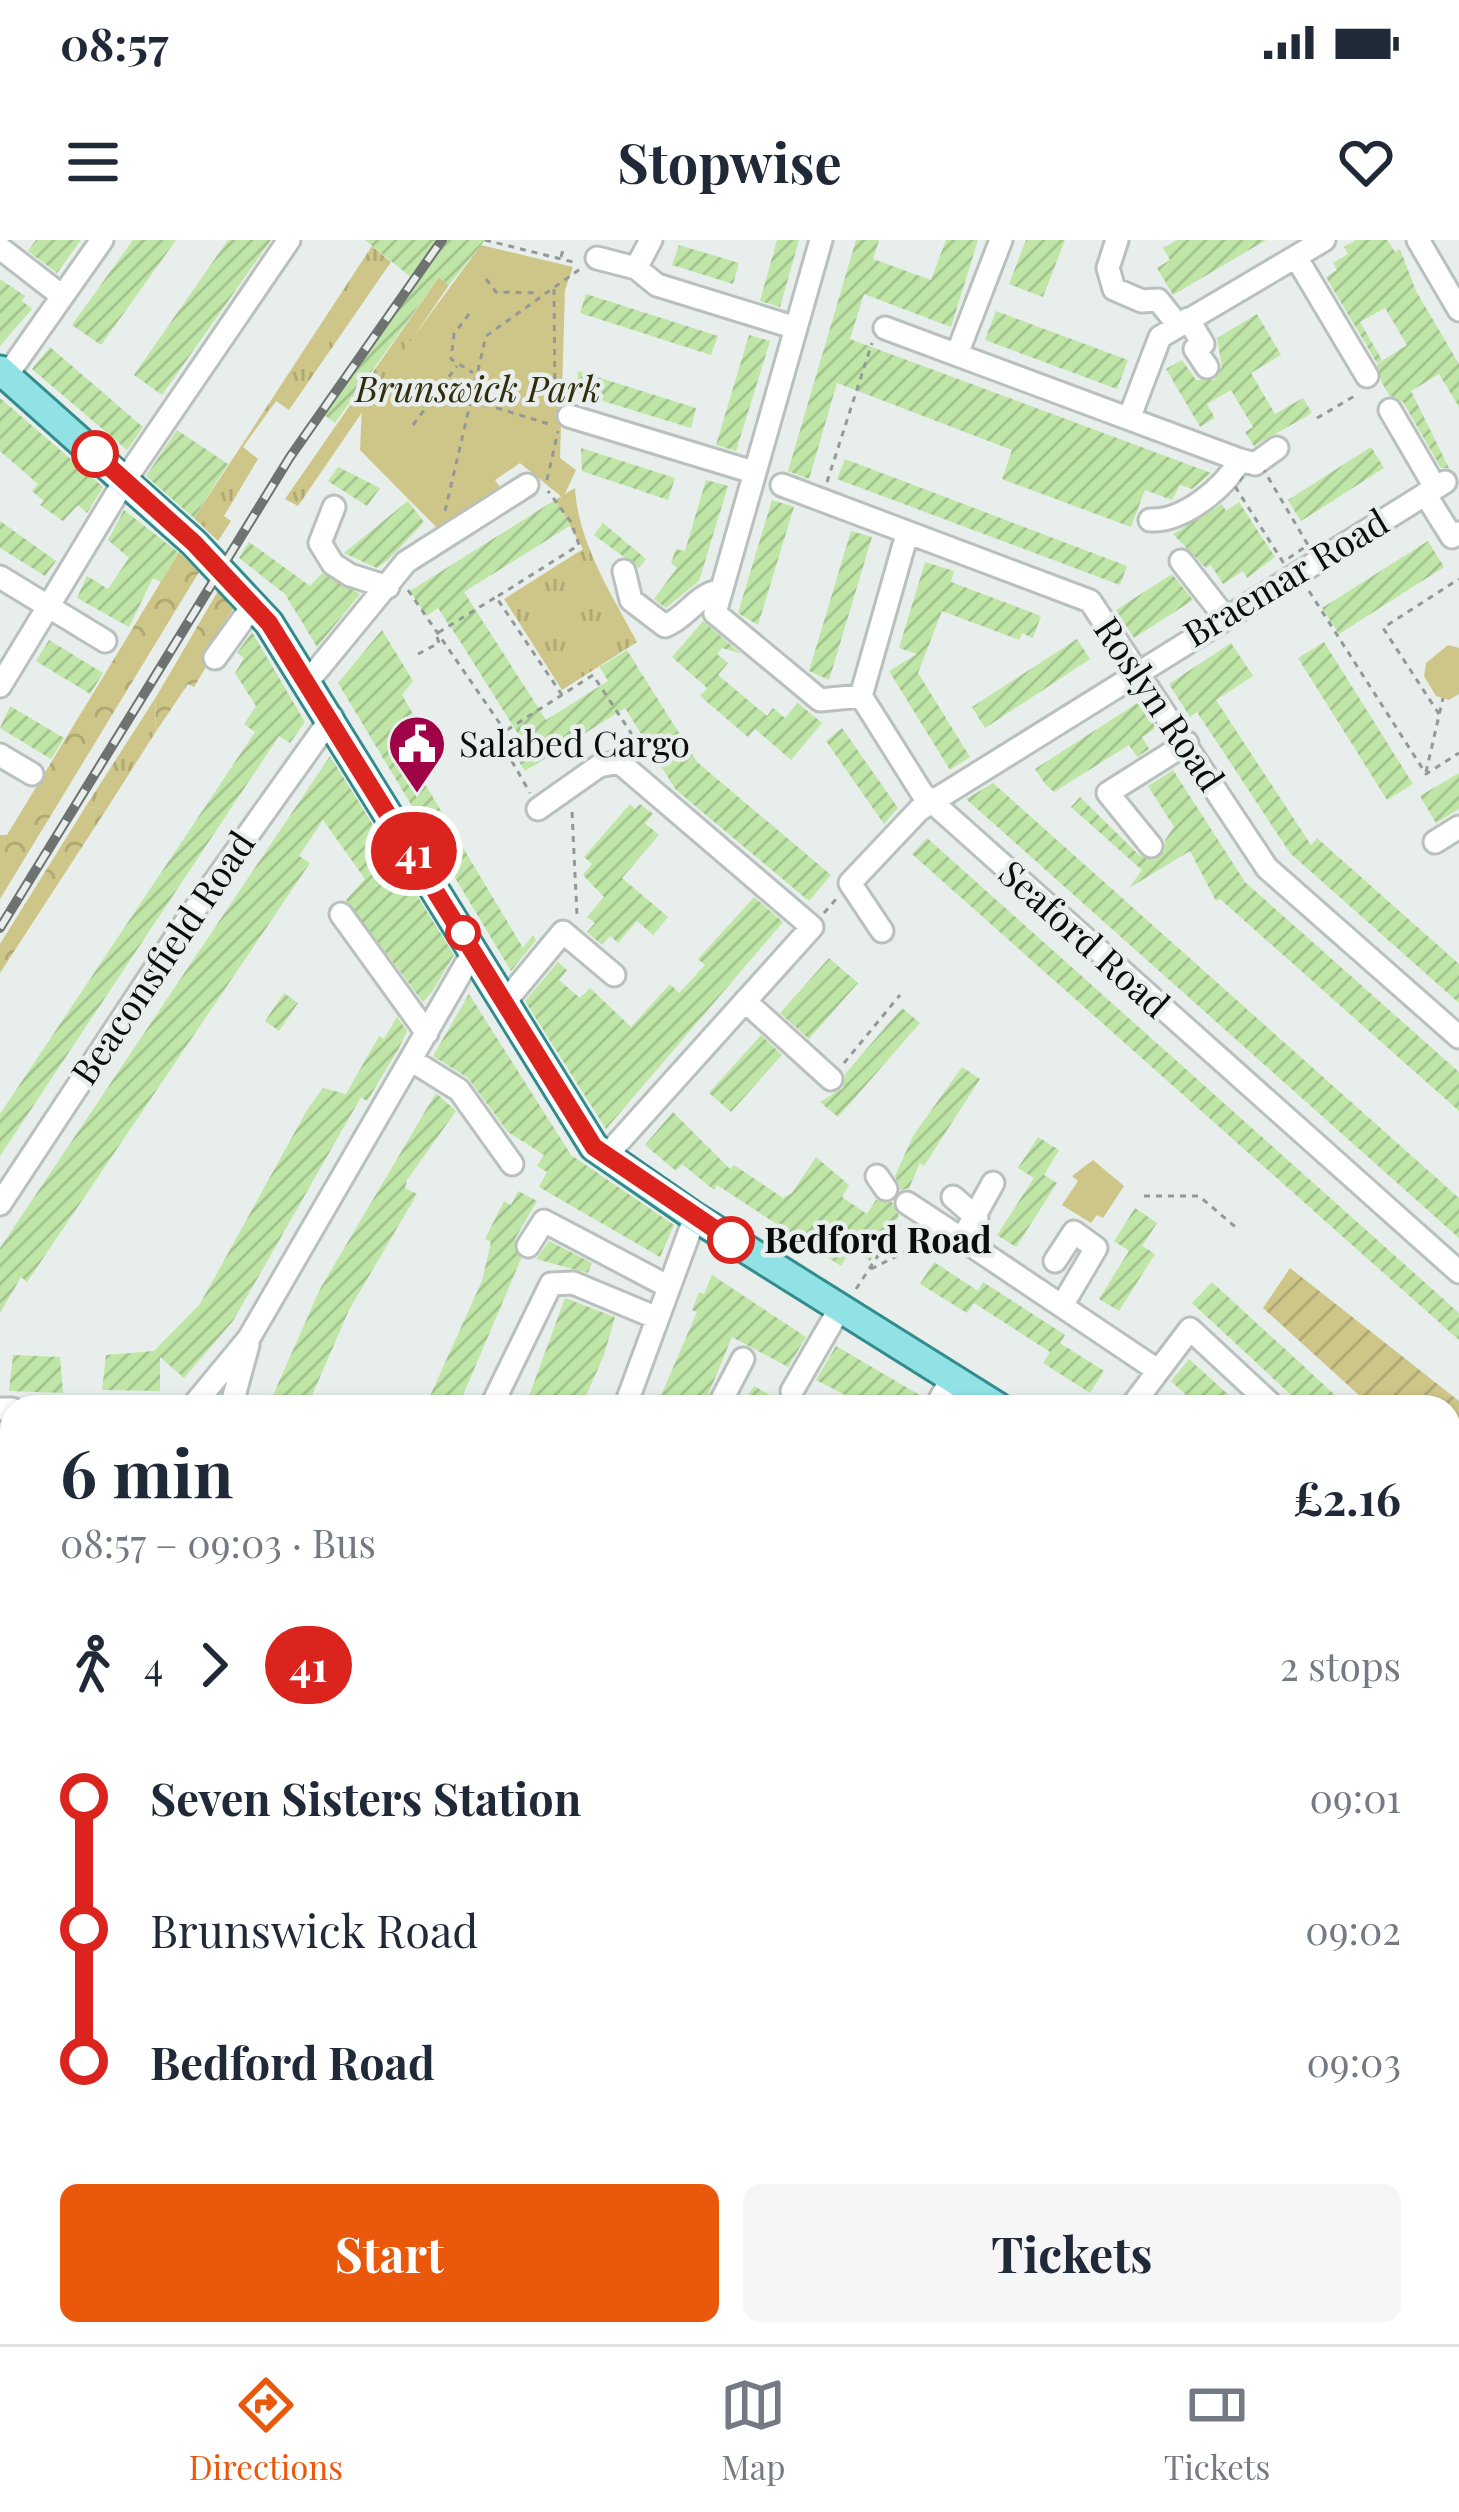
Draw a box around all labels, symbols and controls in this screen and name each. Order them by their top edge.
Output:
text: 08:57 [60,12,168,72]
text: Stopwise [617,126,842,198]
icon: menu [60,129,126,195]
icon: heart [1333,129,1399,195]
park label: Brunswick Park [353,363,601,411]
unlabelled marker [73,432,117,476]
street label: Braemar Road [1174,496,1396,656]
street label: Roslyn Road [1085,607,1237,799]
public building icon: Salabed Cargo [386,713,448,795]
place label: Salabed Cargo [459,718,690,766]
line badge: 41 [360,812,468,890]
street label: Beaconsfield Road [59,821,264,1093]
text: 41 [395,823,433,879]
street label: Seaford Road [990,848,1181,1027]
unlabelled marker [447,917,479,949]
place label: Bedford Road [764,1214,992,1262]
marker: Bedford Road [709,1218,753,1262]
text: 6 min [60,1427,233,1515]
text: £2.16 [1293,1467,1401,1527]
text: 08:57 – 09:03 · Bus [60,1516,376,1568]
icon: walk [60,1632,126,1698]
icon: forward [181,1632,247,1698]
text: 41 [289,1637,328,1693]
text: 4 [144,1639,163,1691]
text: 2 stops [1280,1639,1401,1691]
text: Seven Sisters Station [150,1767,581,1827]
text: 09:01 [1310,1771,1401,1823]
text: Brunswick Road [150,1899,478,1959]
text: 09:02 [1305,1903,1401,1955]
text: Bedford Road [150,2031,435,2091]
text: 09:03 [1306,2035,1401,2087]
button: Start [60,2184,719,2322]
button: Tickets [743,2184,1401,2322]
tab: Directions [189,2372,343,2488]
tab: Map [720,2372,786,2488]
tab: Tickets [1164,2372,1270,2488]

